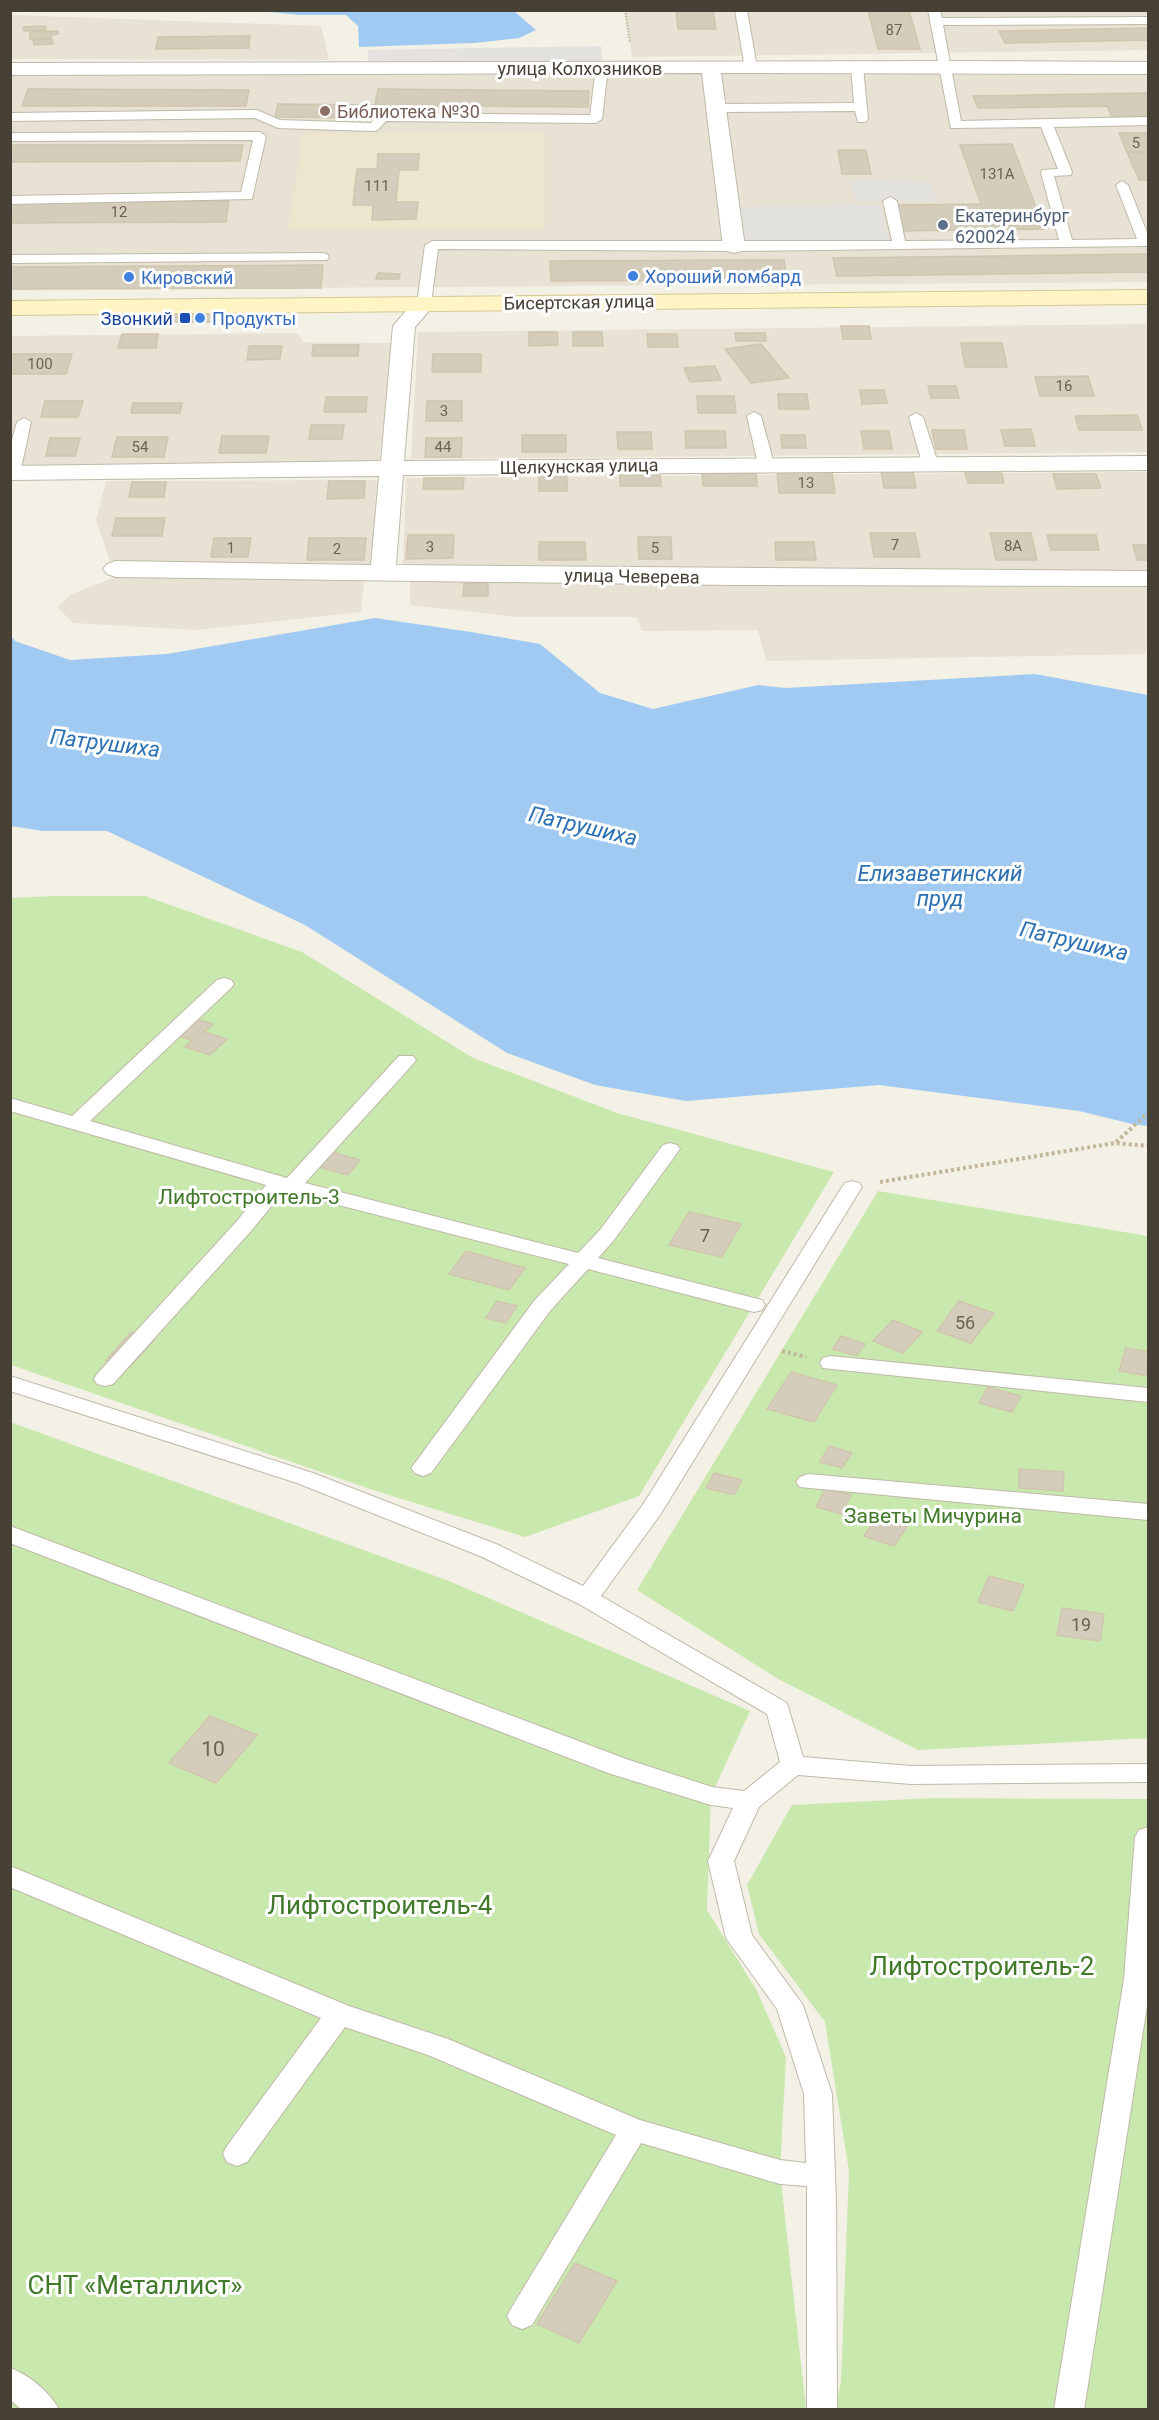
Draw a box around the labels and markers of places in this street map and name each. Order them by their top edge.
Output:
place label: Библиотека №30 [337,101,480,122]
marker: Библиотека №30 [318,104,332,118]
place label: Екатеринбург 620024 [955,205,1070,247]
marker: Екатеринбург 620024 [936,218,950,232]
place label: Хороший ломбард [645,266,801,287]
place label: Кировский [141,267,233,288]
marker: Хороший ломбард [626,269,640,283]
marker: Кировский [122,270,136,284]
place label: Звонкий [101,308,173,329]
place label: Продукты [212,308,296,329]
marker: Звонкий [178,311,192,325]
marker: Продукты [193,311,207,325]

